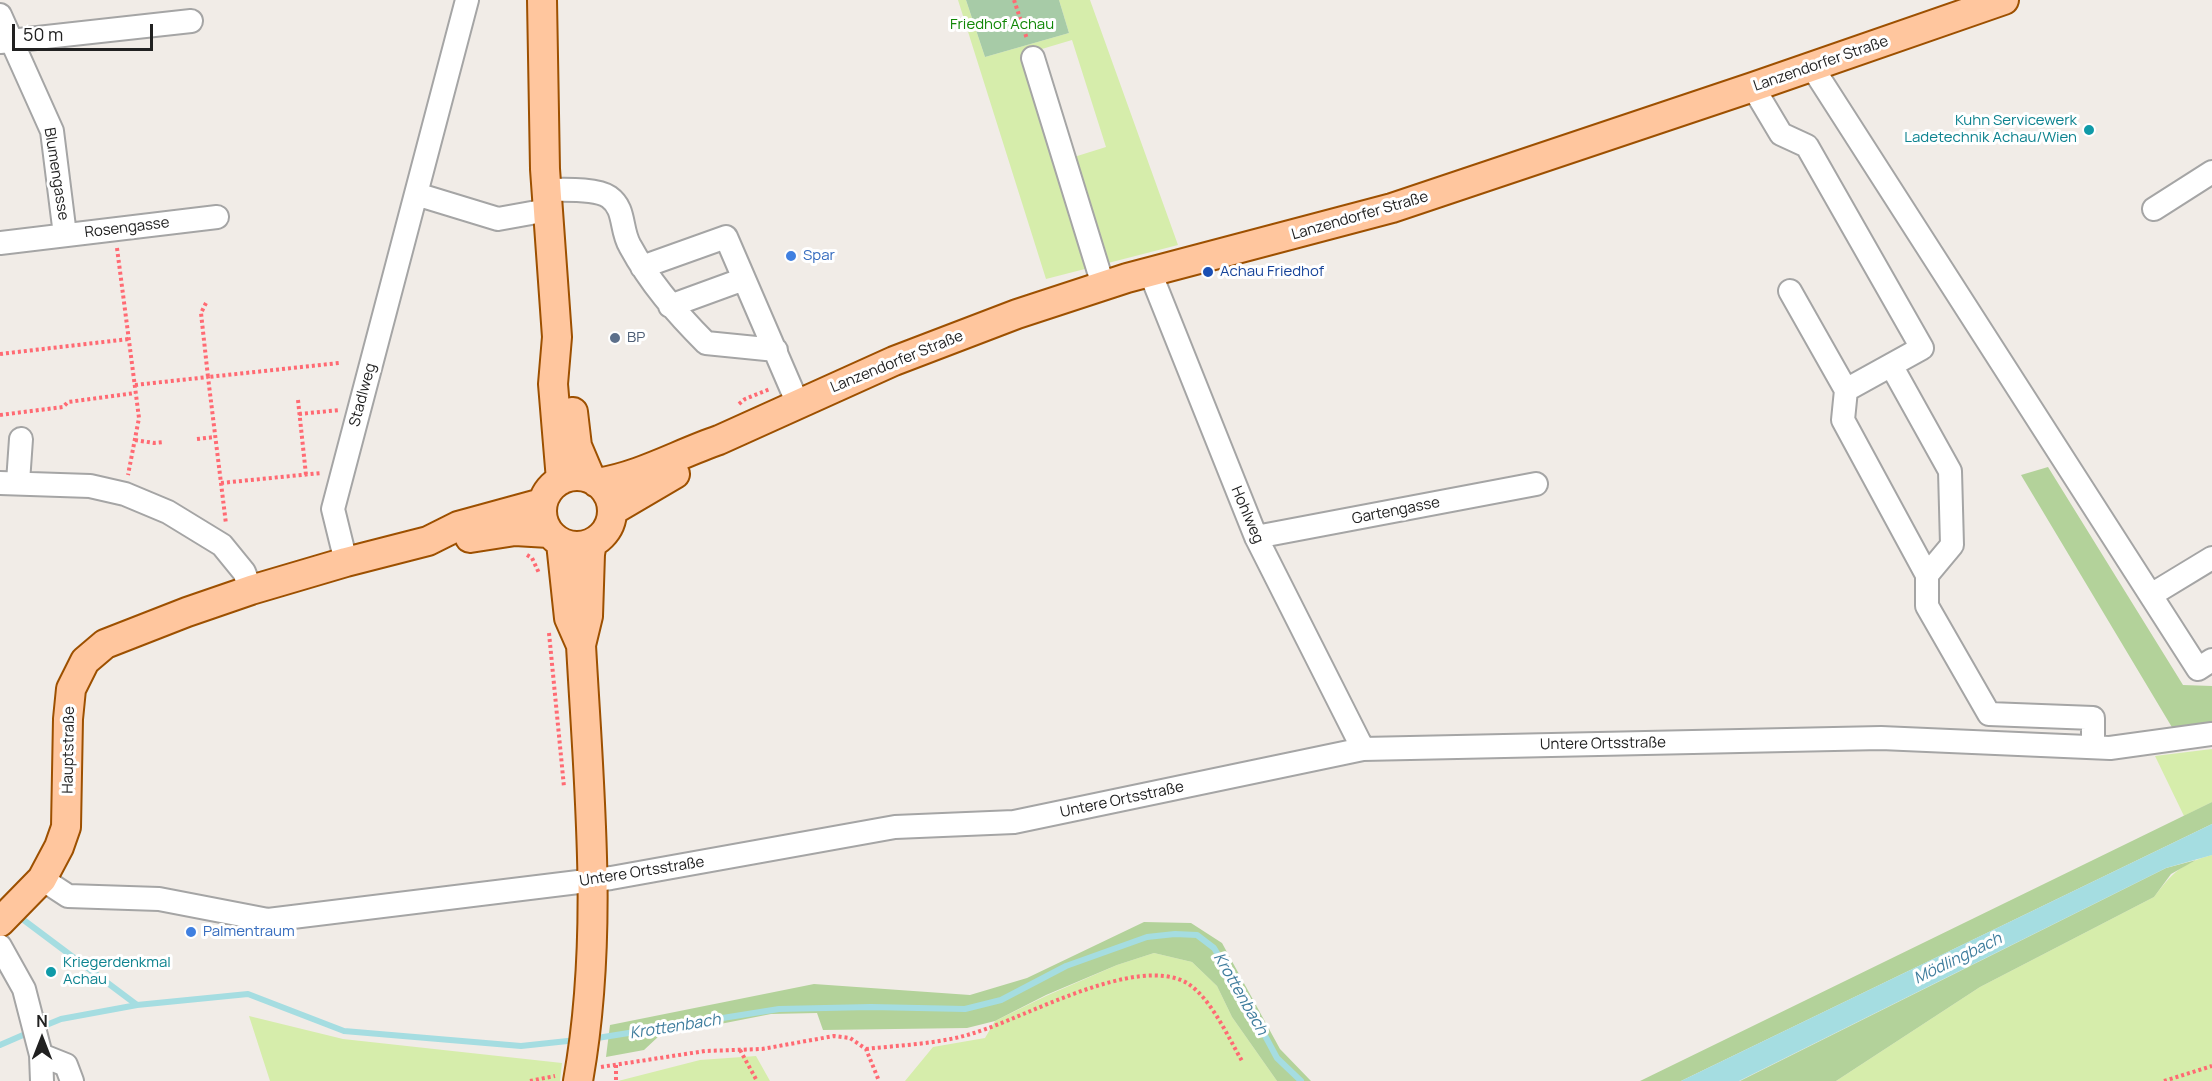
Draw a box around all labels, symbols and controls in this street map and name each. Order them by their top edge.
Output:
scale bar [15,12,156,50]
park label: Friedhof Achau [950,16,1054,34]
text: 50 m [23,22,63,46]
street label: Lanzendorfer Straße [1751,32,1891,96]
place label: Kuhn Servicewerk Ladetechnik Achau/Wien [1904,112,2077,147]
marker: Kuhn Servicewerk Ladetechnik Achau/Wien [2082,123,2096,137]
street label: Blumengasse [40,126,72,222]
street label: Lanzendorfer Straße [1290,188,1430,244]
street label: Rosengasse [84,214,170,242]
place label: Spar [803,247,835,265]
marker: Spar [784,249,798,263]
place label: Achau Friedhof [1220,263,1324,281]
marker: Achau Friedhof [1201,265,1215,279]
street label: Lanzendorfer Straße [828,327,966,397]
place label: BP [627,329,645,347]
marker: BP [608,331,622,345]
street label: Stadlweg [346,361,380,429]
street label: Hohlweg [1227,484,1267,546]
street label: Gartengasse [1350,494,1442,528]
street label: Hauptstraße [59,706,79,794]
street label: Untere Ortsstraße [1540,734,1666,754]
street label: Untere Ortsstraße [1058,778,1186,822]
street label: Untere Ortsstraße [578,853,706,891]
place label: Palmentraum [203,923,295,941]
marker: Palmentraum [184,925,198,939]
water label: Mödlingbach [1911,929,2005,989]
water label: Krottenbach [1209,949,1271,1039]
place label: Kriegerdenkmal Achau [63,954,171,989]
marker: Kriegerdenkmal Achau [44,965,58,979]
north arrow [12,1009,72,1069]
text: N [36,1010,48,1032]
water label: Krottenbach [628,1010,722,1044]

